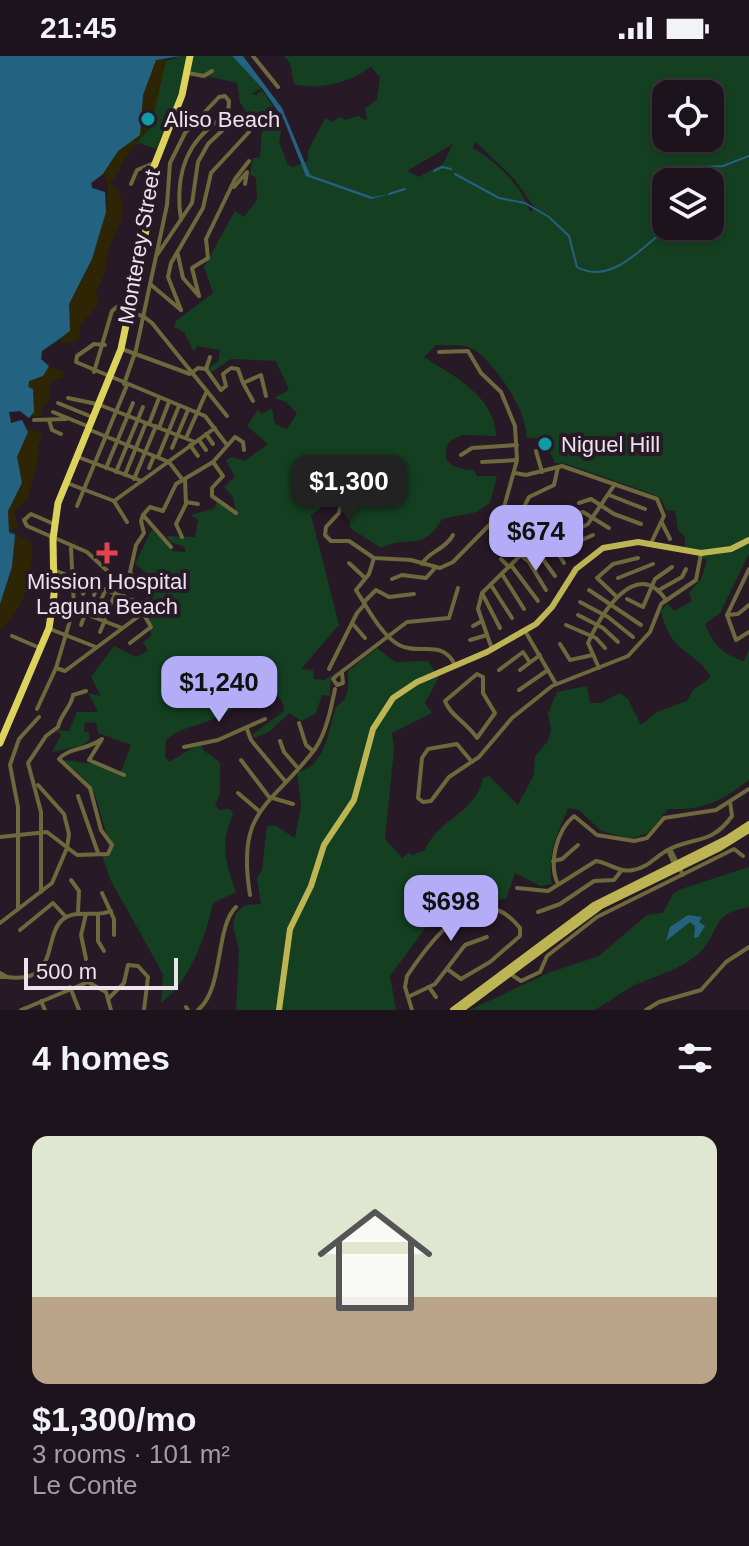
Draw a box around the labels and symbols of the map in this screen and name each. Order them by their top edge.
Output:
place label: Aliso Beach [164,107,280,132]
marker: Aliso Beach [139,110,157,128]
street label: Monterey Street [113,168,165,326]
place label: Niguel Hill [561,432,660,457]
marker: Niguel Hill [536,435,554,453]
pin: $1,300 [284,455,414,523]
pin: $674 [489,505,583,573]
marker: Mission Hospital Laguna Beach [96,542,118,564]
place label: Mission Hospital Laguna Beach [27,569,187,619]
pin: $1,240 [154,656,284,724]
pin: $698 [404,875,498,943]
scale bar [24,954,178,990]

